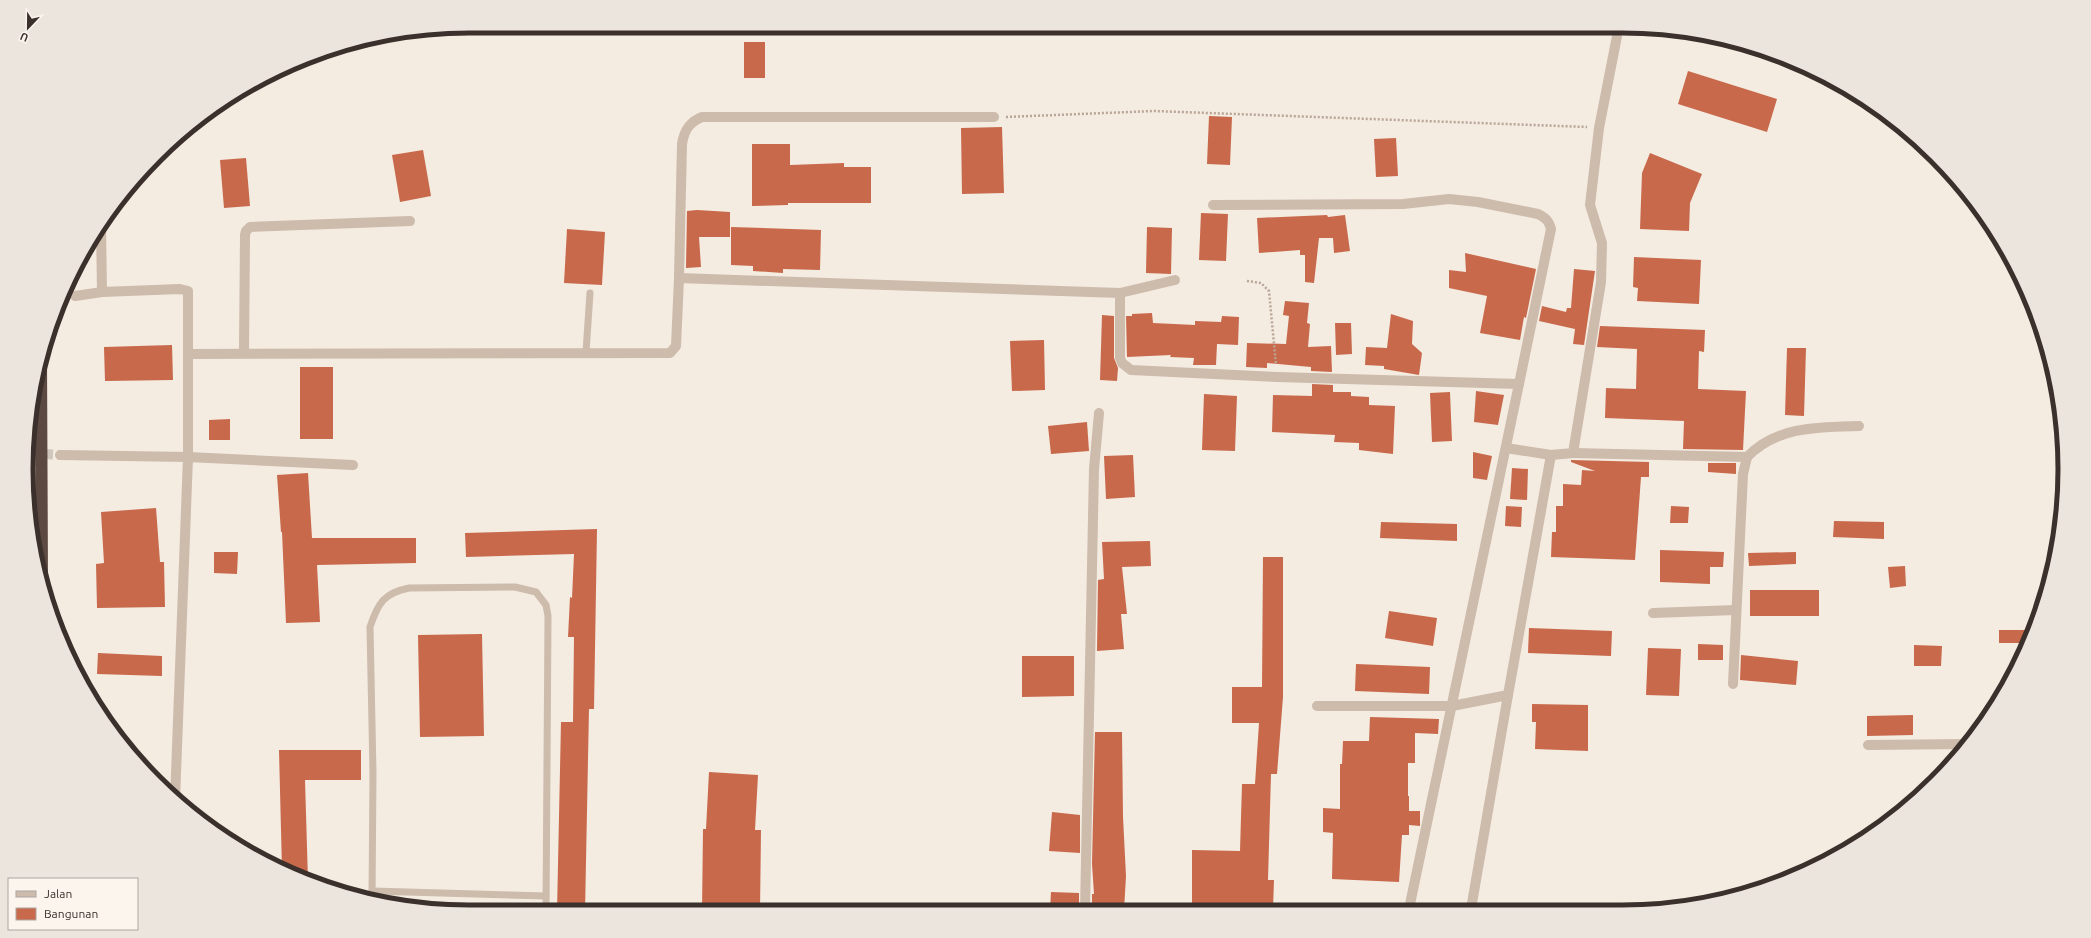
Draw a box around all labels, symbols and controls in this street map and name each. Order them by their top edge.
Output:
north arrow [8,8,48,48]
text: U [18,30,30,44]
legend [8,878,138,930]
text: Jalan [44,887,72,900]
text: Bangunan [44,907,98,920]

